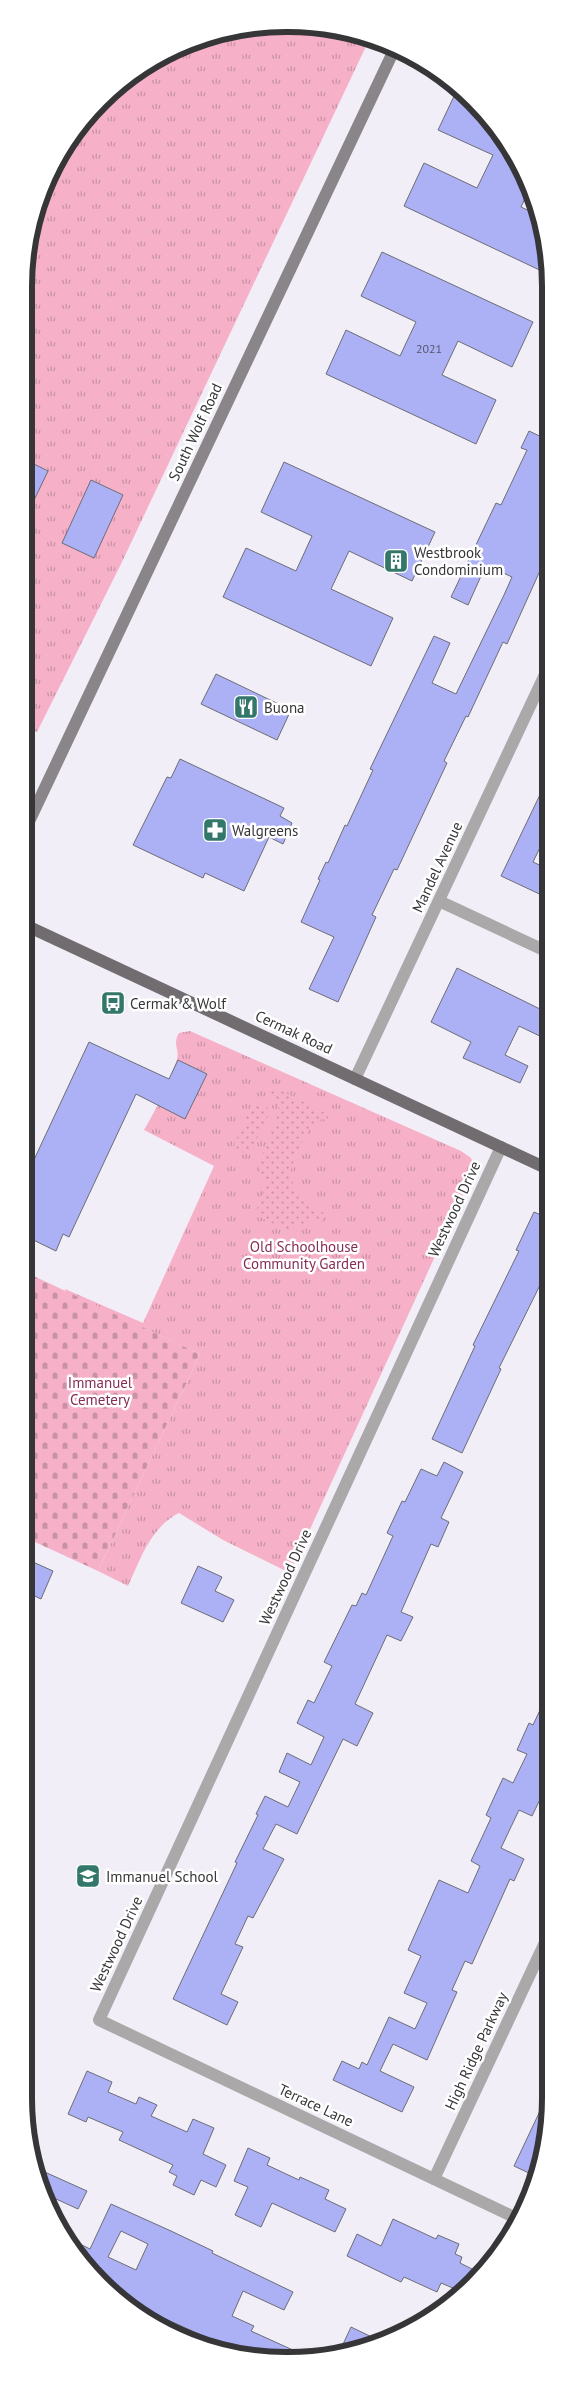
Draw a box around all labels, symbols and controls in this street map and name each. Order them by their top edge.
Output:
house number: 2021 [416,341,442,356]
street label: South Wolf Road [164,380,226,484]
place label: Westbrook Condominium [414,543,503,579]
building icon: Westbrook Condominium [383,548,409,574]
restaurant icon: Buona [233,694,259,720]
place label: Buona [264,698,305,717]
pharmacy icon: Walgreens [202,817,228,843]
street label: Mandel Avenue [408,819,466,915]
place label: Walgreens [232,821,298,840]
bus stop icon: Cermak & Wolf [100,990,126,1016]
place label: Cermak & Wolf [130,994,227,1013]
street label: Cermak Road [252,1006,336,1058]
street label: Westwood Drive [424,1158,484,1260]
park label: Old Schoolhouse Community Garden [243,1237,365,1273]
park label: Immanuel Cemetery [68,1373,133,1409]
street label: Westwood Drive [255,1526,315,1628]
school or university icon: Immanuel School [75,1863,101,1889]
place label: Immanuel School [106,1867,218,1886]
street label: Westwood Drive [86,1893,146,1995]
street label: High Ridge Parkway [440,1989,512,2113]
street label: Terrace Lane [276,2079,356,2131]

